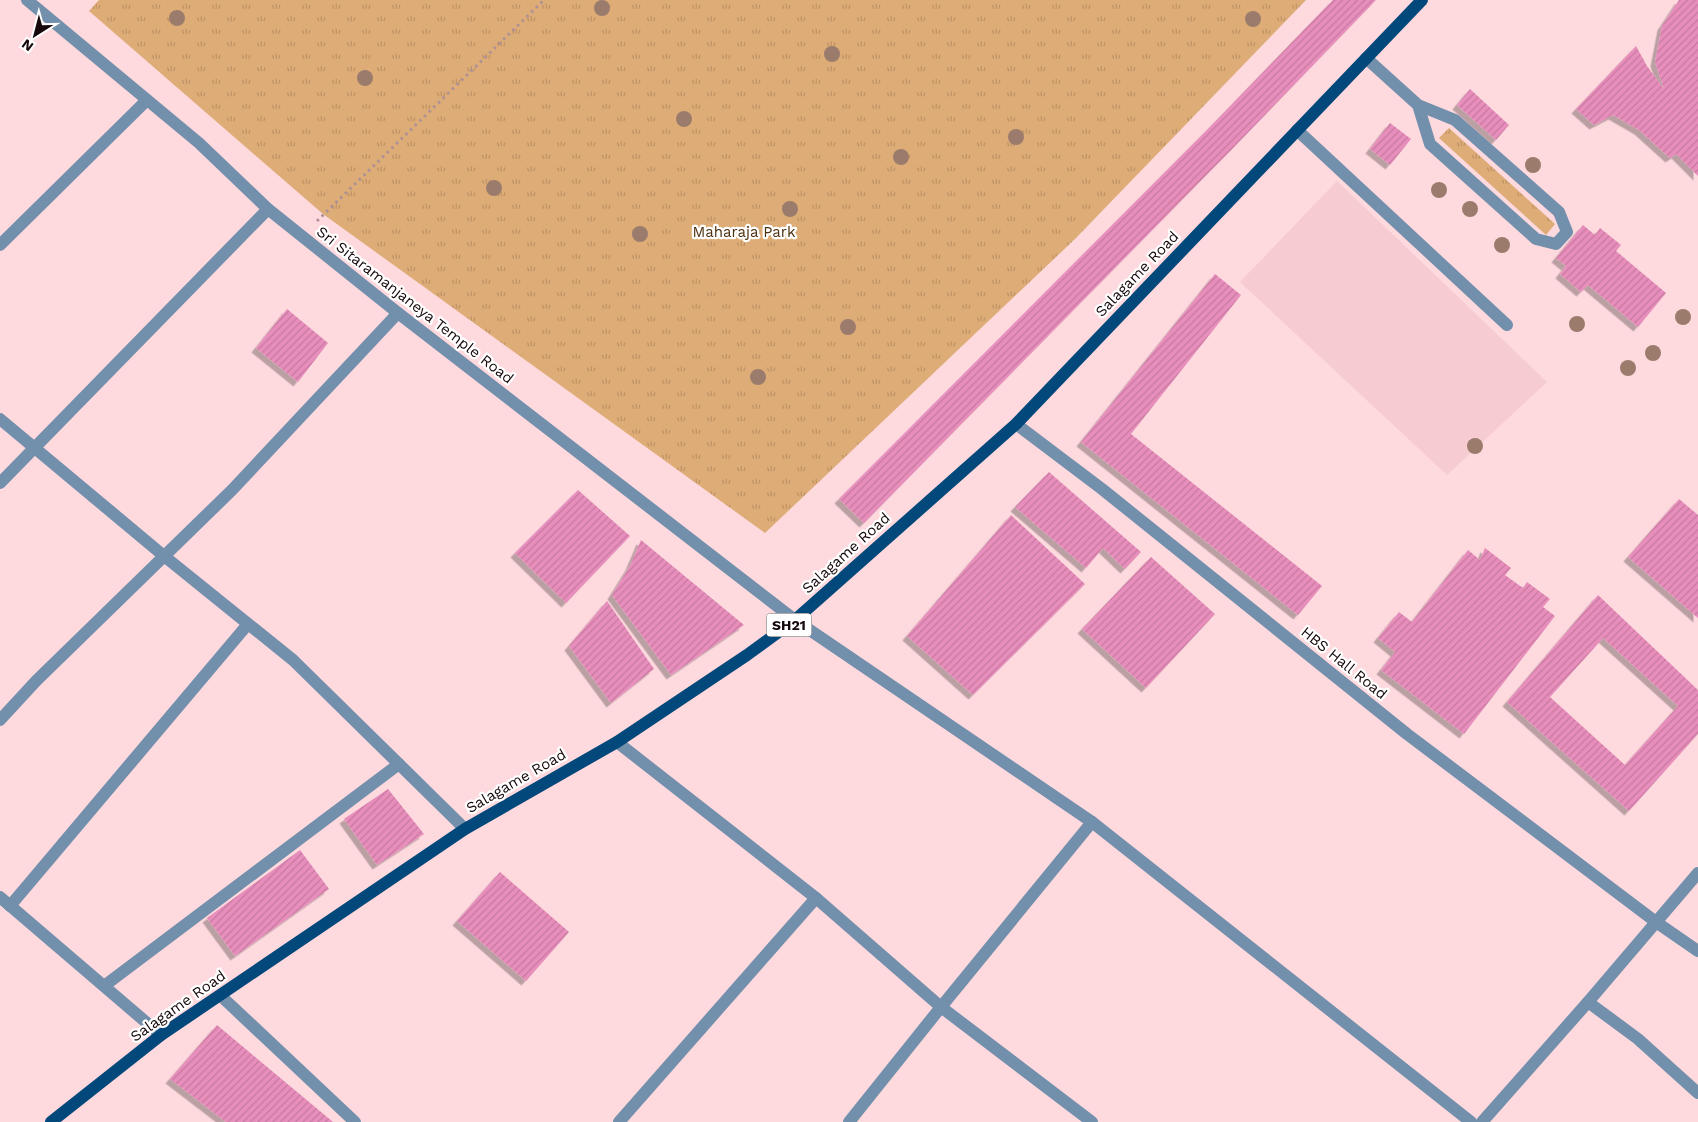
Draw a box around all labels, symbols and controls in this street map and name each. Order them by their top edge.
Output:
north arrow [10,10,60,60]
text: N [18,36,36,55]
street label: Sri Sitaramanjaneya Temple Road [313,223,517,387]
park label: Maharaja Park [693,223,796,241]
street label: Salagame Road [1092,227,1182,321]
street label: Salagame Road [798,509,894,597]
road number: SH21 [766,614,812,636]
street label: HBS Hall Road [1297,623,1391,703]
street label: Salagame Road [463,745,569,817]
street label: Salagame Road [127,966,229,1046]

